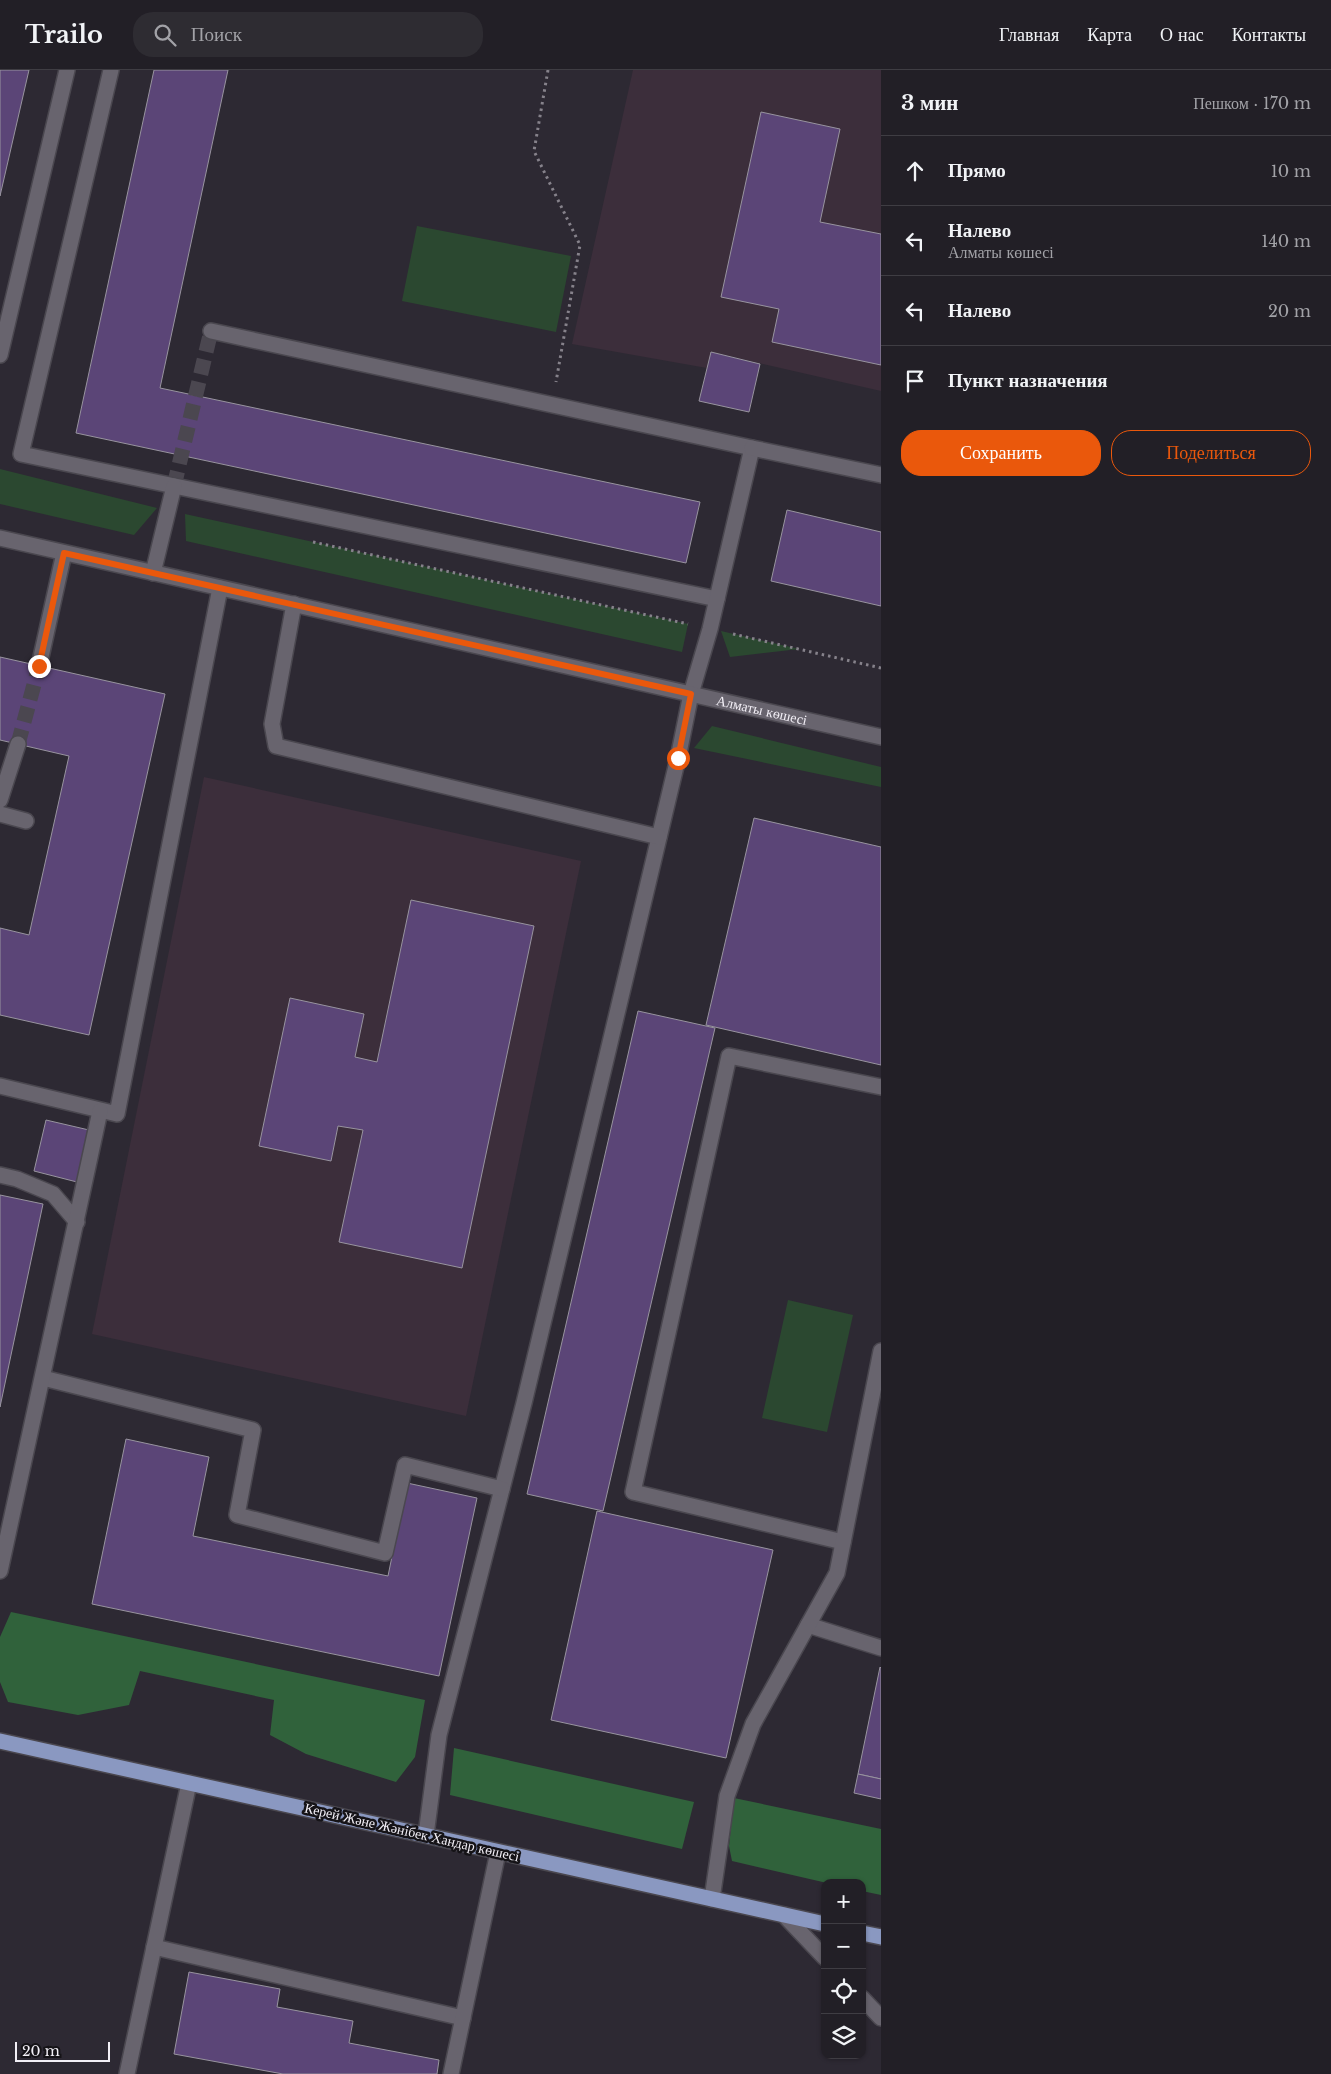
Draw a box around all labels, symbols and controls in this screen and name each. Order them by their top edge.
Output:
search box [133,12,483,57]
text: Trailo [25,20,103,49]
icon: search [151,21,179,49]
text: Поиск [191,23,242,46]
text: Главная [999,24,1059,46]
text: Карта [1087,24,1132,46]
text: О нас [1160,24,1204,46]
text: Контакты [1232,24,1306,46]
text: 3 мин [901,90,958,116]
text: Пешком · 170 m [1193,93,1311,113]
icon: ahead [901,157,929,185]
text: Прямо [948,159,1006,182]
text: 10 m [1271,161,1311,181]
text: Налево [948,219,1011,242]
icon: left [901,227,929,255]
text: 140 m [1261,231,1311,251]
text: Алматы көшесі [948,242,1054,262]
icon: left [901,297,929,325]
text: Налево [948,299,1011,322]
text: 20 m [1268,301,1311,321]
icon: arrive [901,367,929,395]
text: Пункт назначения [948,369,1108,392]
button: Сохранить [901,430,1101,476]
button: Поделиться [1111,430,1311,476]
route end [28,655,51,678]
street label: Алматы көшесі [715,691,809,729]
route start [667,747,690,770]
street label: Керей Және Жәнібек Хандар көшесі [303,1799,521,1866]
map controls [821,1879,866,2059]
button: + [821,1879,866,1924]
button: − [821,1924,866,1969]
button: locate [821,1969,866,2014]
button: layers [821,2014,866,2059]
scale bar [15,2039,110,2062]
text: 20 m [22,2042,60,2060]

